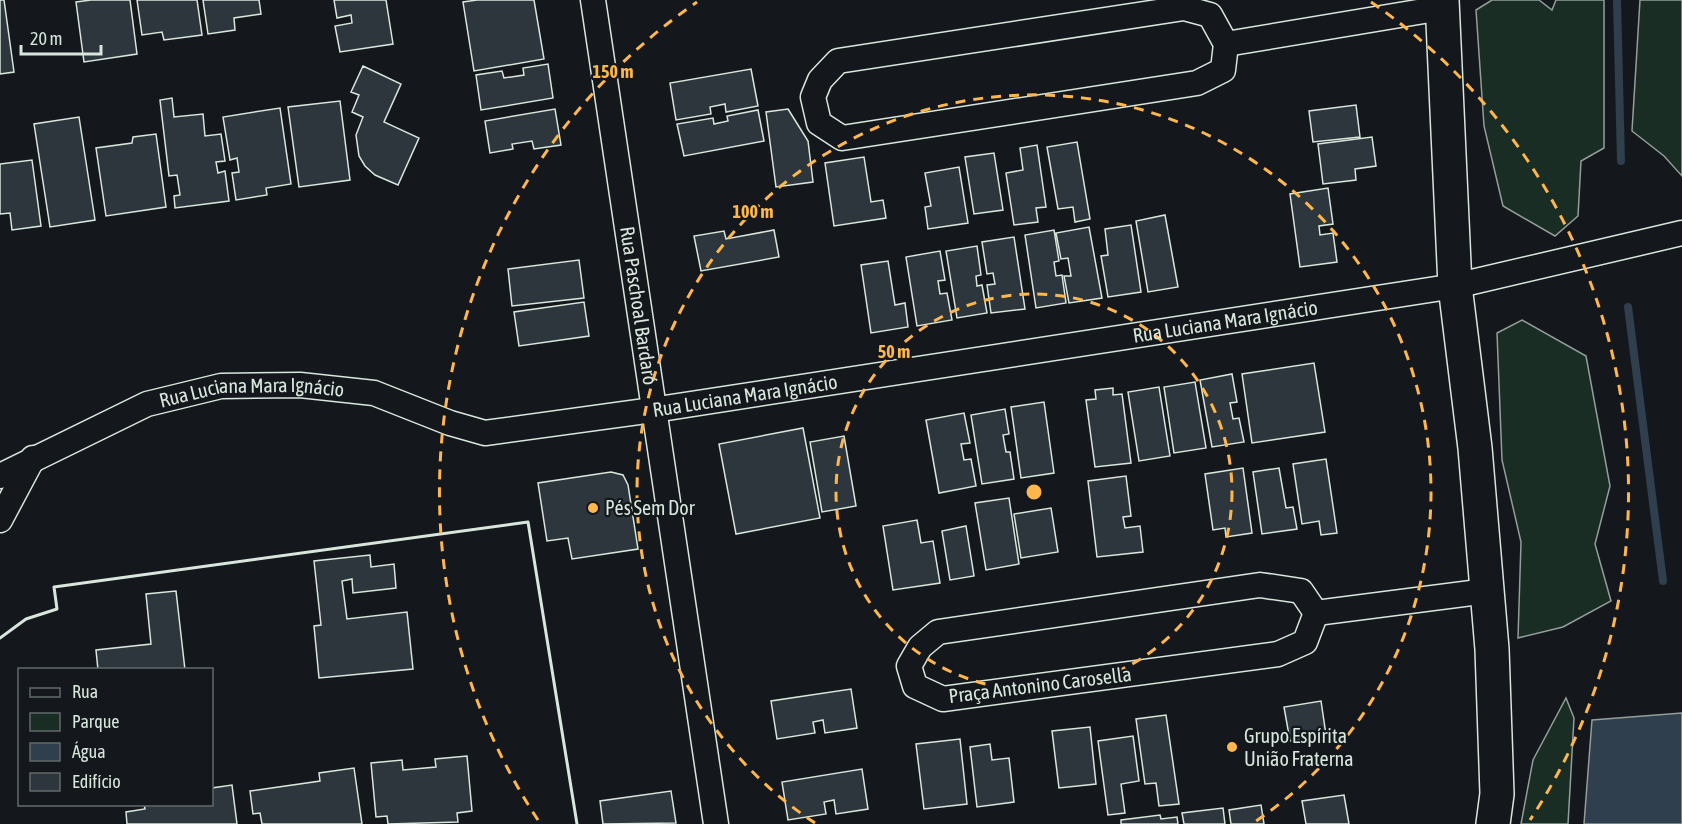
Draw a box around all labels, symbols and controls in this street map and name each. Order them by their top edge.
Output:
scale bar [21,18,100,56]
text: 20 m [30,28,62,49]
text: 150 m [593,61,633,82]
text: 100 m [733,201,773,222]
street label: Rua Paschoal Bardaró [616,225,662,386]
street label: Rua Luciana Mara Ignácio [1131,295,1319,347]
text: 50 m [878,341,910,362]
street label: Rua Luciana Mara Ignácio [651,370,839,421]
street label: Rua Luciana Mara Ignácio [157,373,346,412]
centre of rings [1024,482,1044,502]
place label: Pés Sem Dor [605,496,696,519]
marker: Pés Sem Dor [586,501,600,515]
street label: Praça Antonino Carosella [947,662,1133,707]
legend [18,668,213,806]
text: Rua [72,681,98,702]
text: Parque [72,711,120,732]
place label: Grupo Espírita União Fraterna [1244,724,1354,770]
marker: Grupo Espírita União Fraterna [1225,740,1239,754]
text: Água [72,741,106,762]
text: Edifício [72,771,121,792]

